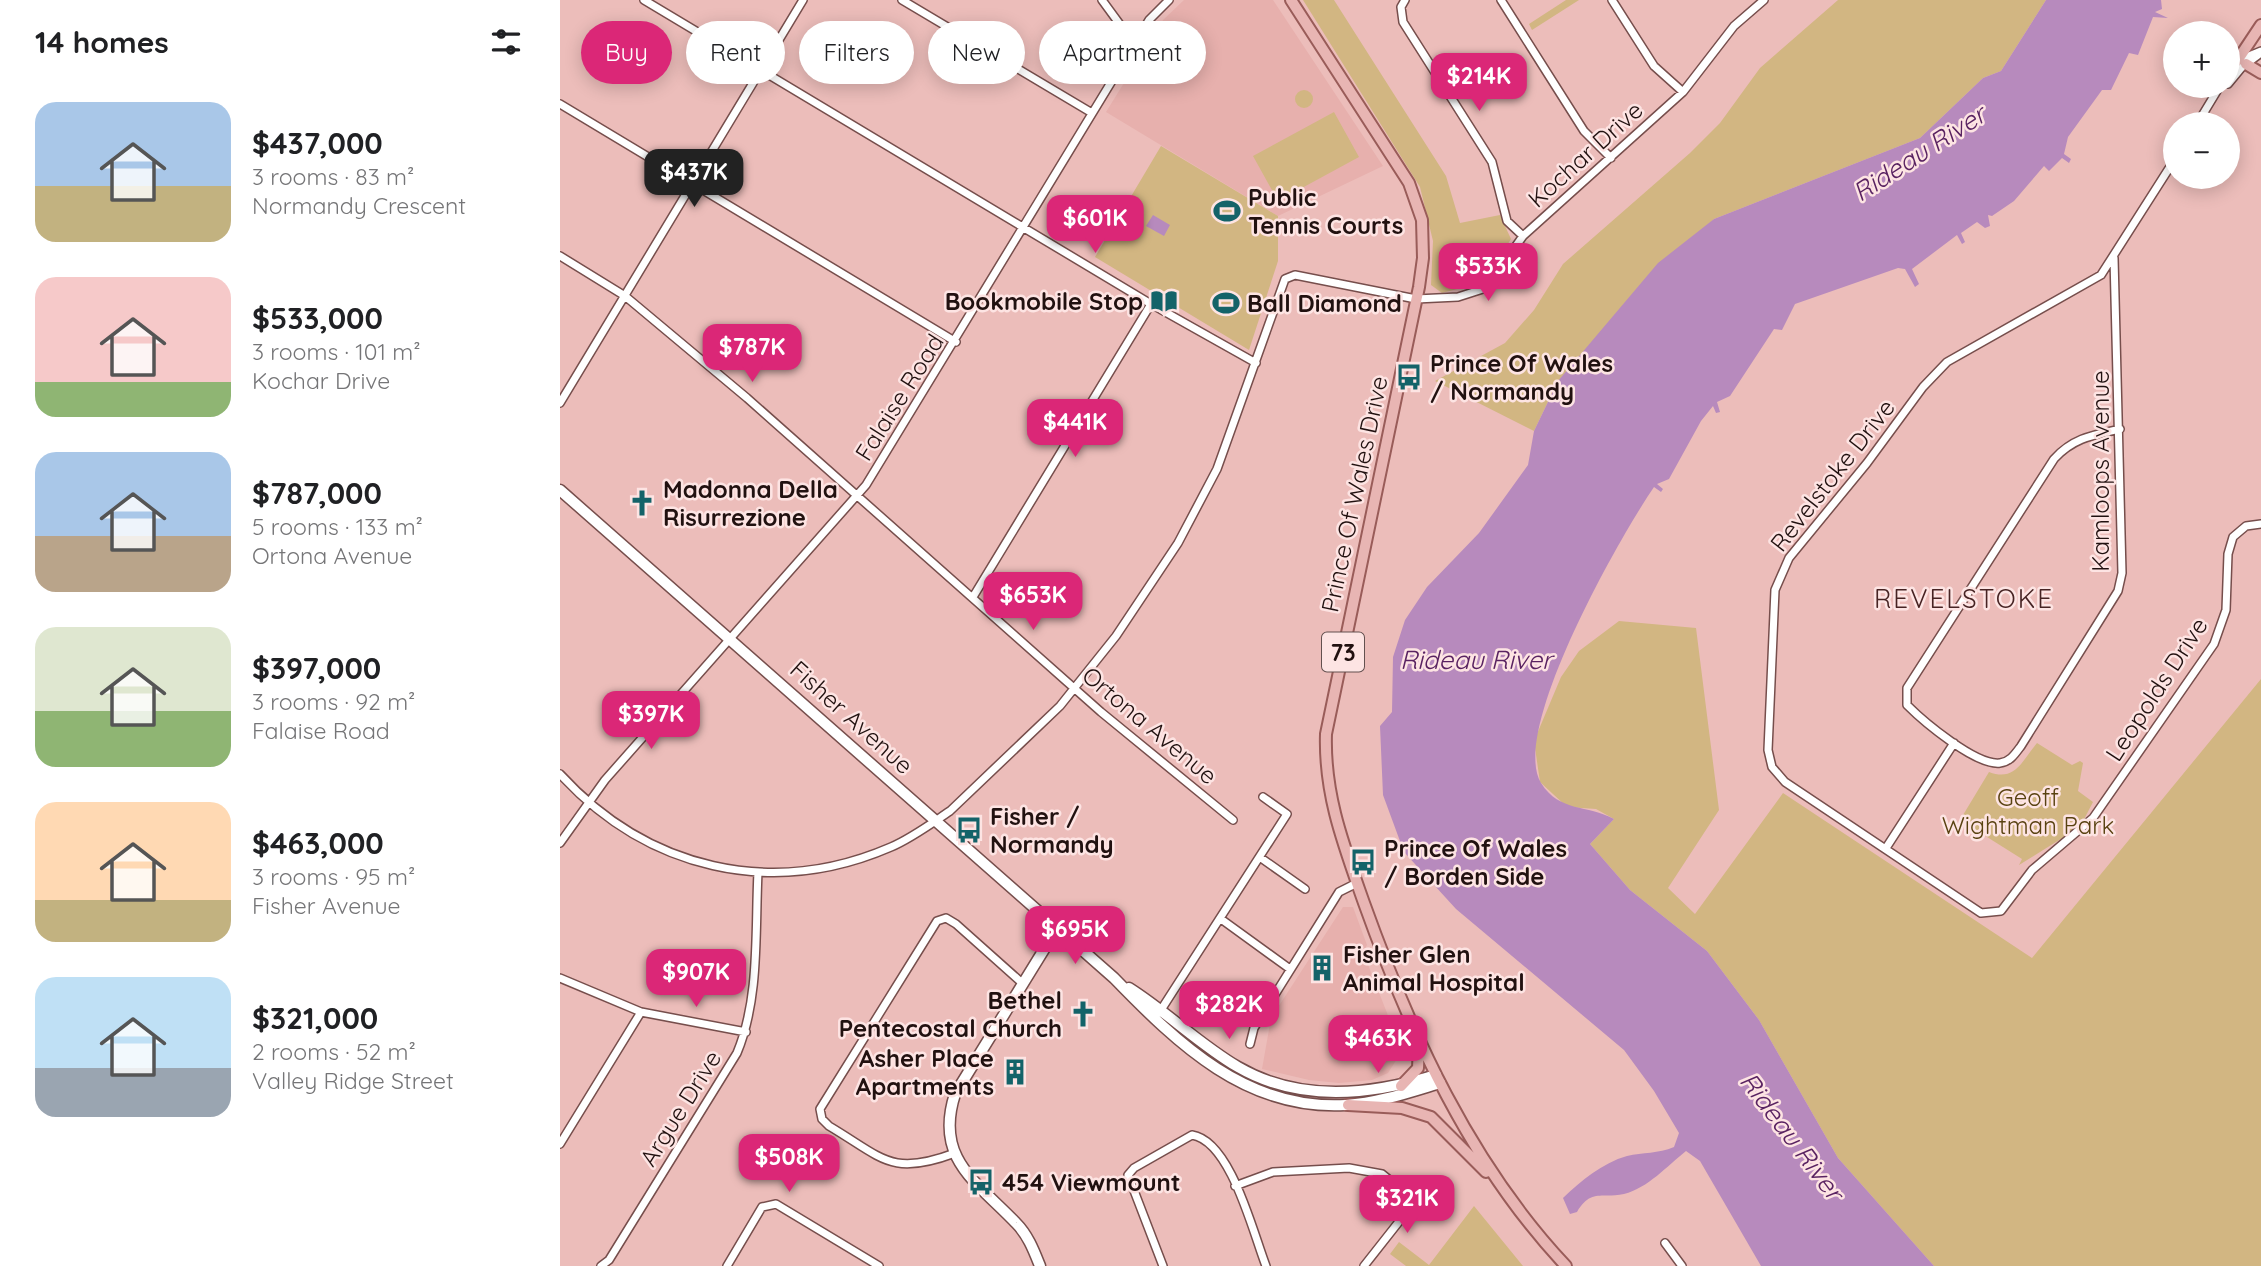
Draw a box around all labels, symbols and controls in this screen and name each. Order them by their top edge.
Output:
chip: Buy [581,21,672,84]
chip: Rent [686,21,785,84]
chip: Filters [799,21,914,84]
chip: New [928,21,1025,84]
chip: Apartment [1039,21,1206,84]
map controls [2163,21,2240,189]
button: + [2163,21,2240,98]
text: 14 homes [35,23,169,61]
icon: filters [487,23,525,61]
pin: $214K [1430,54,1528,113]
text: $214K [1447,61,1511,90]
street label: Kochar Drive [1521,95,1649,213]
water label: Rideau River [1846,96,1994,208]
button: − [2163,112,2240,189]
text: $437,000 [252,124,383,162]
icon: home [91,130,175,214]
pin: $437K [645,150,743,209]
text: $437K [660,157,728,186]
text: 3 rooms · 83 m² [252,162,414,191]
place label: Public Tennis Courts [1248,182,1403,240]
text: Normandy Crescent [252,191,466,220]
pin: $601K [1046,196,1144,255]
sports icon: Public Tennis Courts [1212,196,1242,226]
text: $601K [1063,203,1127,232]
pin: $533K [1439,244,1537,303]
text: $533K [1455,251,1521,280]
place label: Bookmobile Stop [945,286,1143,316]
library icon: Bookmobile Stop [1149,286,1179,316]
sports icon: Ball Diamond [1211,288,1241,318]
place label: Ball Diamond [1247,288,1402,318]
text: $533,000 [252,299,383,337]
icon: home [91,305,175,389]
pin: $787K [703,324,801,384]
street label: Falaise Road [848,328,950,466]
text: $787K [719,332,785,361]
text: 3 rooms · 101 m² [252,337,421,366]
place label: Prince Of Wales / Normandy [1430,348,1613,406]
bus stop icon: Prince Of Wales / Normandy [1394,362,1424,392]
text: Kochar Drive [252,366,390,395]
street label: Kamloops Avenue [2085,370,2115,572]
street label: Prince Of Wales Drive [1314,373,1394,615]
street label: Revelstoke Drive [1763,393,1901,557]
pin: $441K [1026,400,1124,459]
text: $441K [1043,407,1107,436]
text: $787,000 [252,474,382,512]
place label: Madonna Della Risurrezione [663,474,838,532]
icon: home [91,480,175,564]
church icon: Madonna Della Risurrezione [627,488,657,518]
text: 5 rooms · 133 m² [252,512,423,541]
text: Ortona Avenue [252,541,412,570]
pin: $653K [984,572,1082,632]
text: $653K [999,580,1067,609]
district label: REVELSTOKE [1874,582,2054,615]
street label: Leopolds Drive [2098,612,2214,766]
road number: 73 [1322,632,1364,672]
water label: Rideau River [1400,643,1555,676]
text: $397,000 [252,649,381,687]
street label: Fisher Avenue [784,654,920,780]
icon: home [91,655,175,739]
street label: Ortona Avenue [1076,660,1224,790]
text: 3 rooms · 92 m² [252,687,415,716]
pin: $397K [602,692,700,751]
text: $397K [618,699,684,728]
text: Falaise Road [252,716,390,745]
park label: Geoff Wightman Park [1942,782,2114,840]
place label: Fisher / Normandy [990,801,1114,859]
bus stop icon: Fisher / Normandy [954,815,984,845]
text: $463,000 [252,824,384,862]
icon: home [91,830,175,914]
place label: Prince Of Wales / Borden Side [1384,833,1567,891]
bus stop icon: Prince Of Wales / Borden Side [1348,847,1378,877]
text: 3 rooms · 95 m² [252,862,415,891]
text: Fisher Avenue [252,891,401,920]
pin: $695K [1026,906,1124,966]
text: $695K [1041,914,1109,943]
place label: Fisher Glen Animal Hospital [1343,939,1525,997]
pin: $907K [647,950,745,1009]
building icon: Fisher Glen Animal Hospital [1307,953,1337,983]
text: $907K [662,957,730,986]
pin: $282K [1180,982,1278,1041]
place label: Bethel Pentecostal Church [839,985,1062,1043]
text: $282K [1195,989,1263,1018]
text: $321,000 [252,999,378,1037]
church icon: Bethel Pentecostal Church [1068,999,1098,1029]
icon: home [91,1005,175,1089]
pin: $463K [1329,1016,1427,1075]
text: $463K [1344,1023,1412,1052]
text: 2 rooms · 52 m² [252,1037,416,1066]
place label: Asher Place Apartments [856,1043,994,1101]
street label: Argue Drive [633,1045,727,1171]
building icon: Asher Place Apartments [1000,1057,1030,1087]
water label: Rideau River [1733,1065,1853,1209]
text: Valley Ridge Street [252,1066,454,1095]
pin: $508K [740,1134,838,1194]
text: $508K [755,1142,823,1171]
bus stop icon: 454 Viewmount [966,1167,996,1197]
place label: 454 Viewmount [1002,1167,1181,1197]
pin: $321K [1358,1176,1456,1235]
text: $321K [1375,1183,1439,1212]

